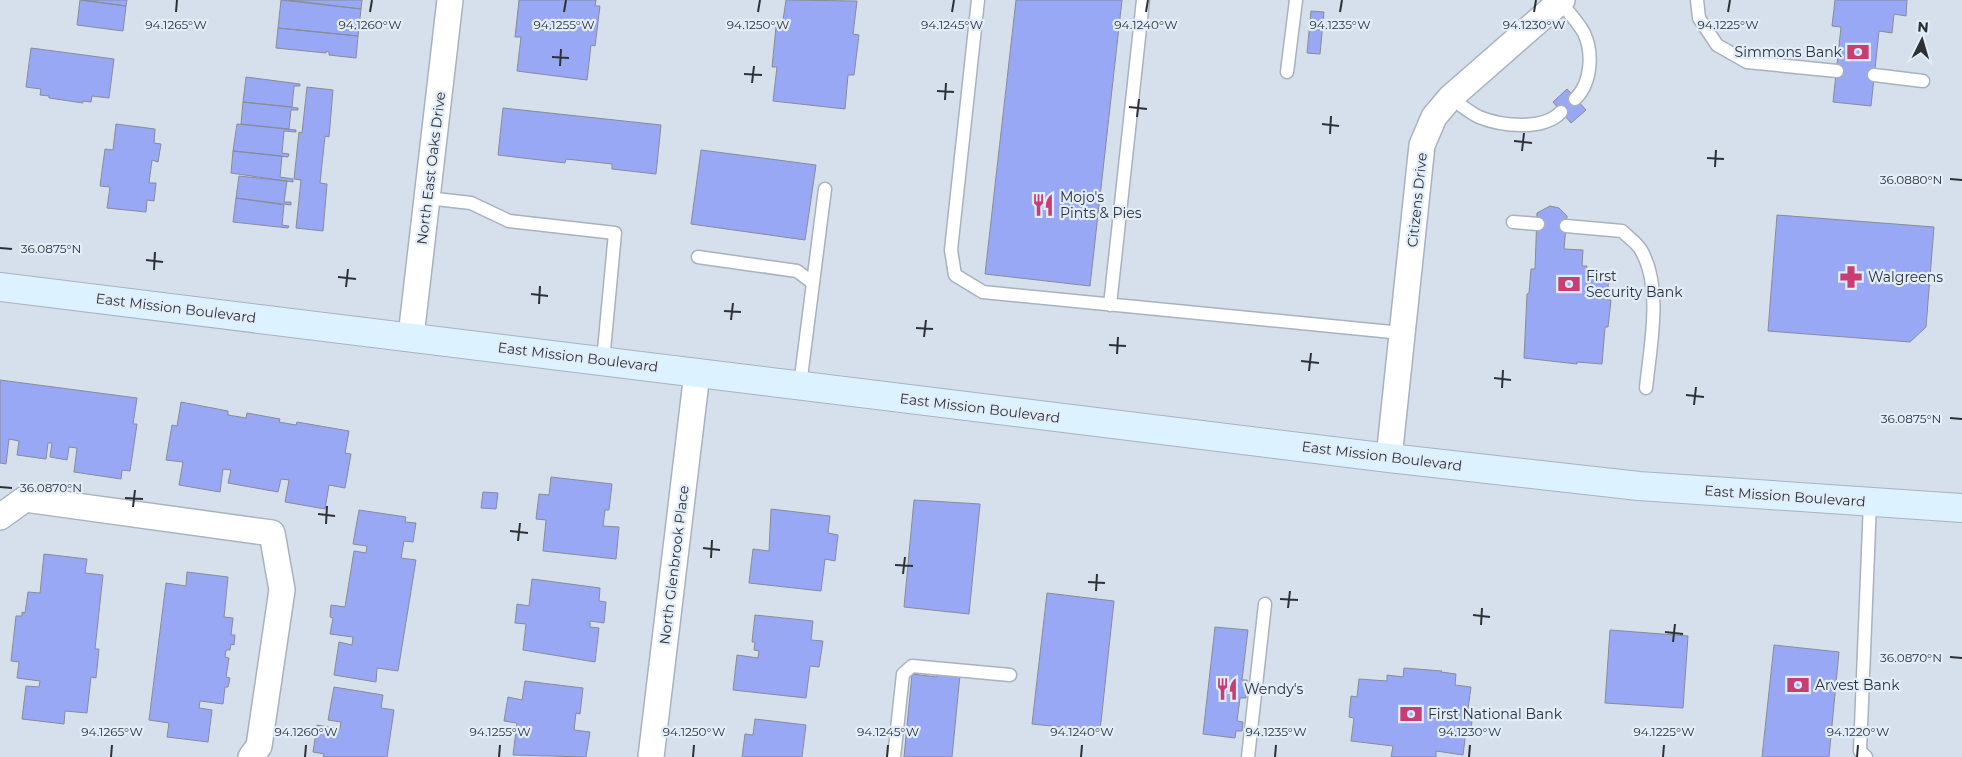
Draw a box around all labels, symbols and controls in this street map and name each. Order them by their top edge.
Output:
north arrow [1897,15,1947,65]
text: 94.1265°W [145,17,207,32]
text: 94.1260°W [339,17,401,32]
text: 94.1255°W [533,17,595,32]
text: 94.1250°W [727,17,789,32]
text: 94.1245°W [921,17,983,32]
text: 94.1240°W [1114,17,1178,32]
text: 94.1235°W [1310,17,1370,32]
text: 94.1230°W [1503,17,1565,32]
text: 94.1225°W [1697,17,1759,32]
text: N [1917,18,1930,37]
bank icon: Simmons Bank [1845,39,1871,65]
place label: Simmons Bank [1735,43,1843,61]
street label: North East Oaks Drive [413,91,449,245]
street label: Citizens Drive [1403,152,1431,248]
text: 36.0880°N [1880,172,1942,187]
place label: Mojo's Pints & Pies [1060,188,1142,222]
restaurant icon: Mojo's Pints & Pies [1030,192,1056,218]
text: 36.0875°N [21,241,81,256]
pharmacy icon: Walgreens [1838,264,1864,290]
place label: First Security Bank [1586,267,1683,301]
place label: Walgreens [1868,268,1943,286]
bank icon: First Security Bank [1556,271,1582,297]
street label: East Mission Boulevard [95,289,257,327]
street label: East Mission Boulevard [497,338,659,376]
street label: East Mission Boulevard [899,389,1061,427]
text: 36.0875°N [1881,411,1941,426]
street label: East Mission Boulevard [1301,437,1463,475]
text: 36.0870°N [20,480,82,495]
street label: East Mission Boulevard [1704,481,1866,511]
street label: North Glenbrook Place [655,484,693,646]
text: 36.0870°N [1880,650,1942,665]
bank icon: Arvest Bank [1785,672,1811,698]
restaurant icon: Wendy's [1214,676,1240,702]
place label: Arvest Bank [1815,676,1900,694]
place label: Wendy's [1244,680,1304,698]
bank icon: First National Bank [1398,701,1424,727]
place label: First National Bank [1428,705,1563,723]
text: 94.1265°W [81,724,143,739]
text: 94.1260°W [275,724,337,739]
text: 94.1255°W [469,724,531,739]
text: 94.1250°W [663,724,725,739]
text: 94.1245°W [857,724,919,739]
text: 94.1240°W [1050,724,1114,739]
text: 94.1235°W [1246,724,1306,739]
text: 94.1230°W [1439,724,1501,739]
text: 94.1225°W [1633,724,1695,739]
text: 94.1220°W [1827,724,1889,739]

